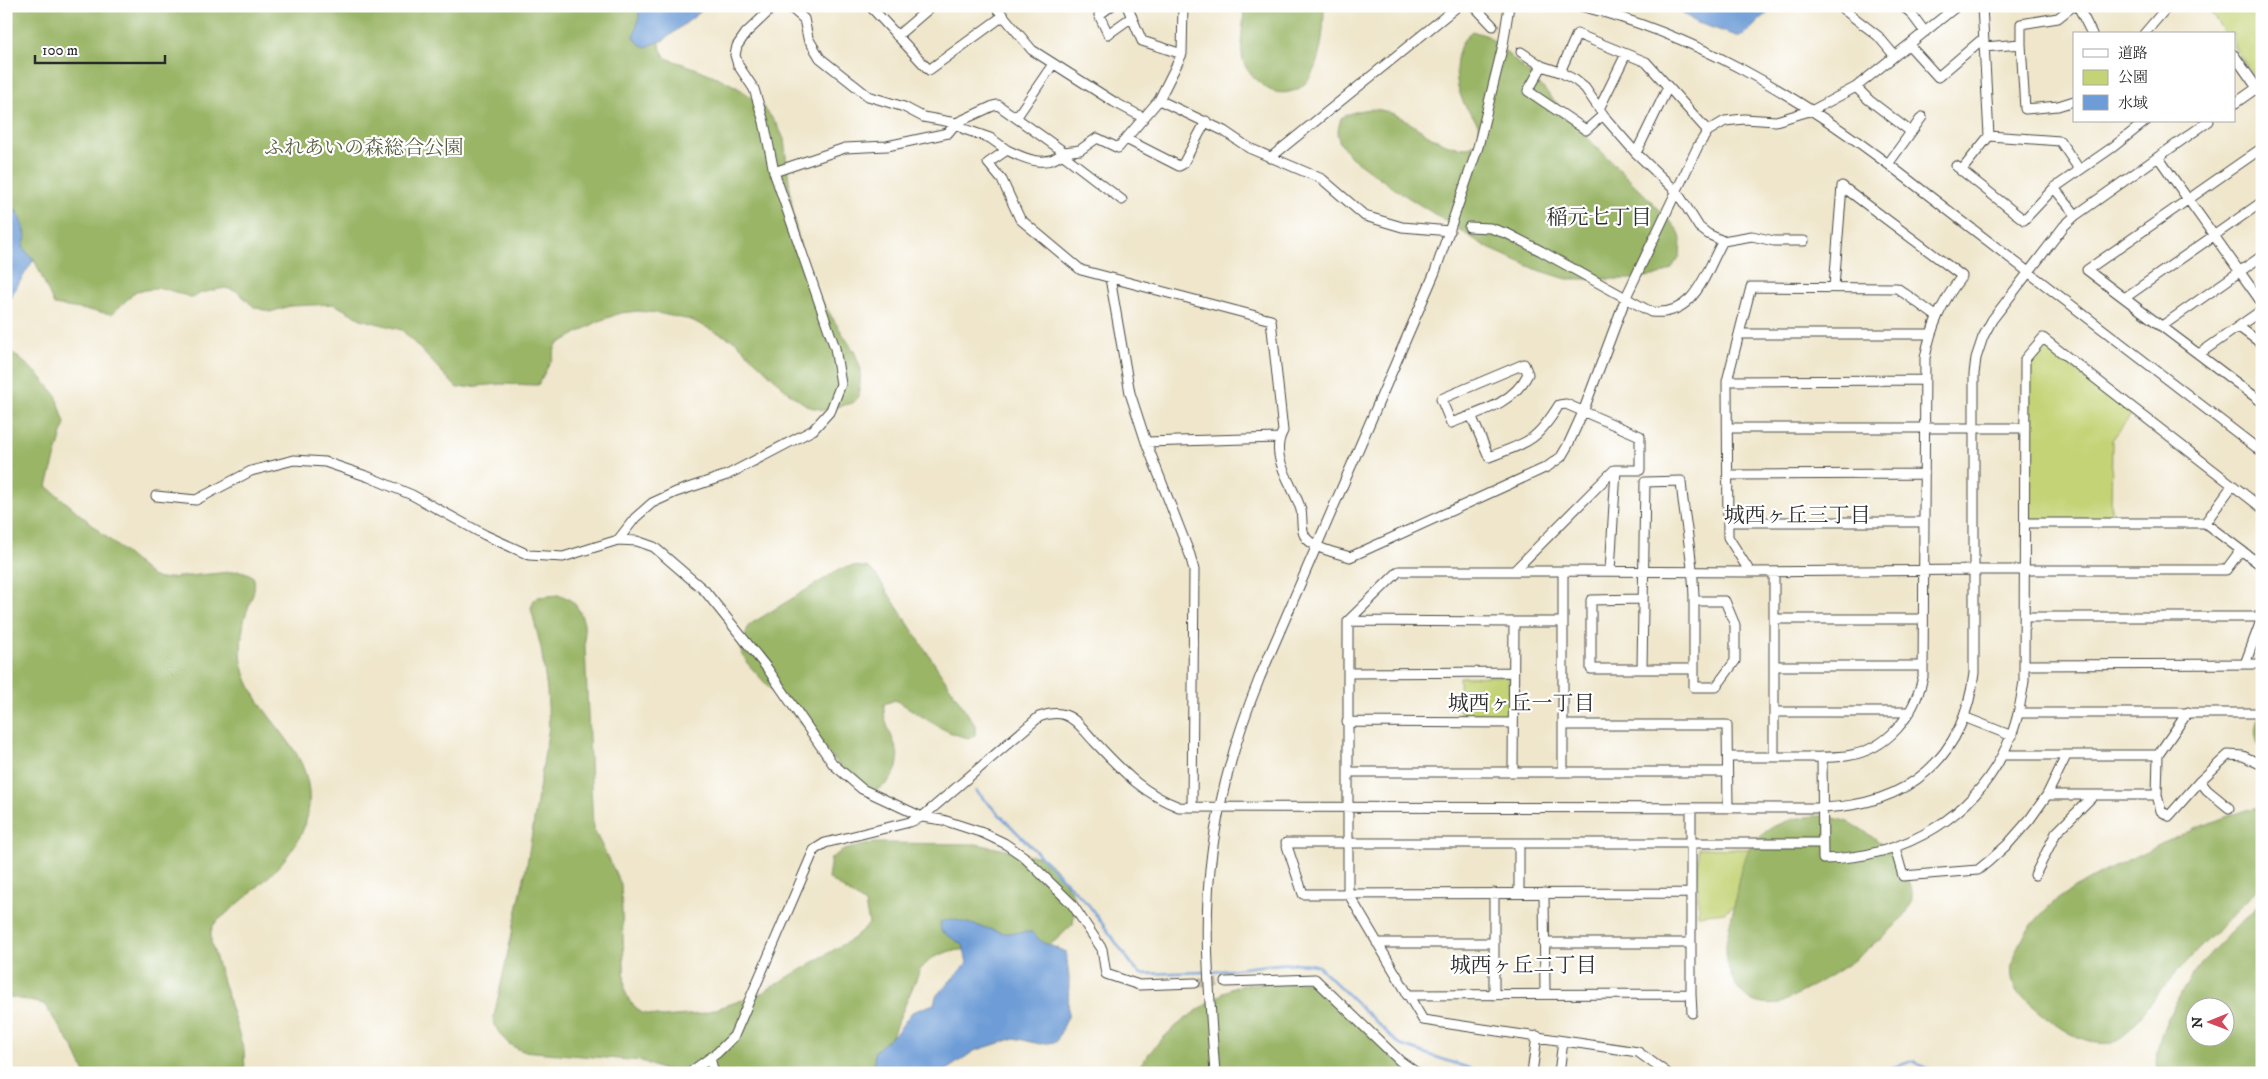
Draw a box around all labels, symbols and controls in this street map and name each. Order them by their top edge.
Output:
scale bar [35,32,165,64]
legend [2073,32,2236,122]
text: 100 m [42,41,78,60]
text: 道路 [2118,44,2148,63]
text: 公園 [2118,68,2148,87]
text: 水域 [2118,94,2148,113]
park label: ふれあいの森総合公園 [264,136,464,161]
district label: 稲元七丁目 [1547,205,1652,231]
district label: 城西ヶ丘三丁目 [1724,503,1871,529]
district label: 城西ヶ丘一丁目 [1448,691,1595,717]
district label: 城西ヶ丘二丁目 [1450,953,1597,979]
north arrow [2186,996,2236,1046]
text: N [2189,1016,2207,1028]

